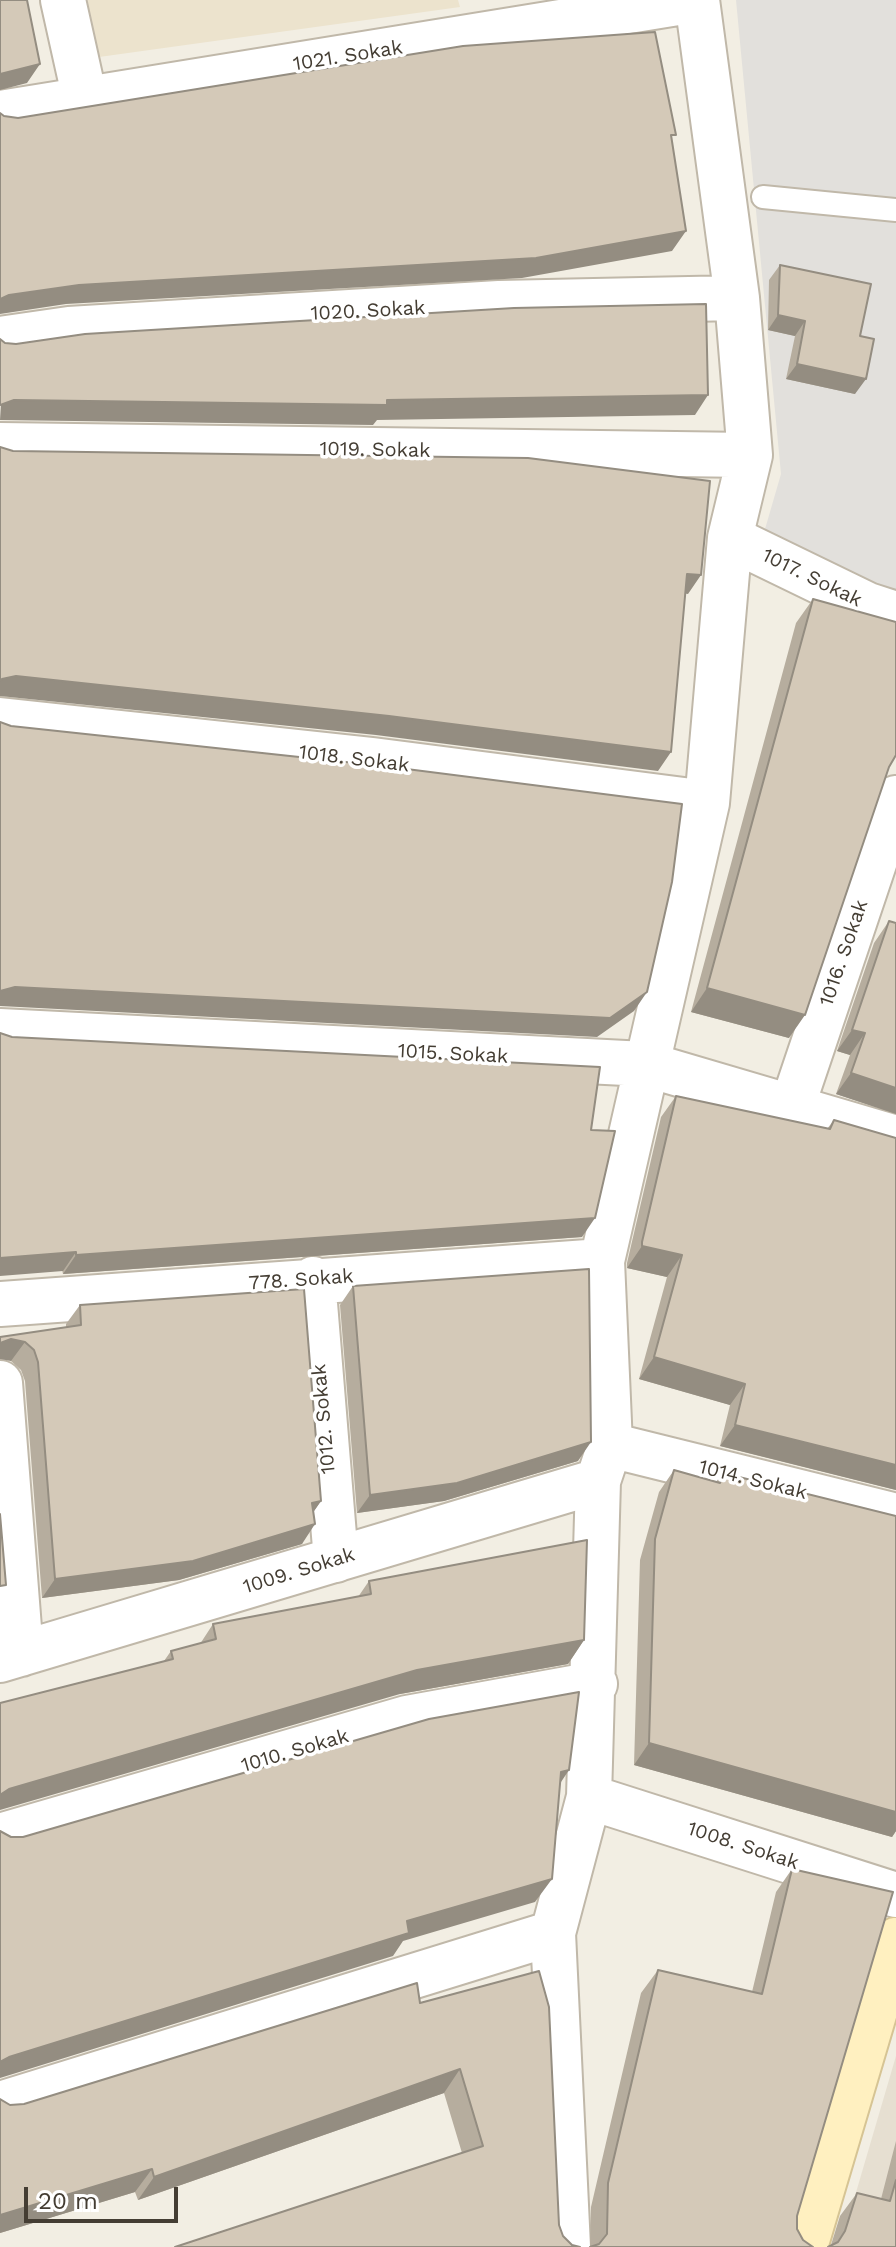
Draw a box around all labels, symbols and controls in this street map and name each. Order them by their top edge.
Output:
street label: 1021. Sokak [292,36,404,76]
street label: 1020. Sokak [310,296,426,326]
street label: 1019. Sokak [319,437,431,463]
street label: 1017. Sokak [758,544,866,612]
street label: 1018. Sokak [297,740,411,778]
street label: 1016. Sokak [815,897,873,1009]
street label: 1015. Sokak [397,1039,509,1069]
street label: 778. Sokak [248,1264,354,1296]
street label: 1012. Sokak [307,1363,341,1475]
street label: 1014. Sokak [696,1455,810,1505]
street label: 1009. Sokak [240,1543,358,1599]
street label: 1010. Sokak [238,1724,352,1778]
street label: 1008. Sokak [684,1817,802,1875]
scale bar [28,2171,182,2221]
text: 20 m [38,2187,98,2215]

